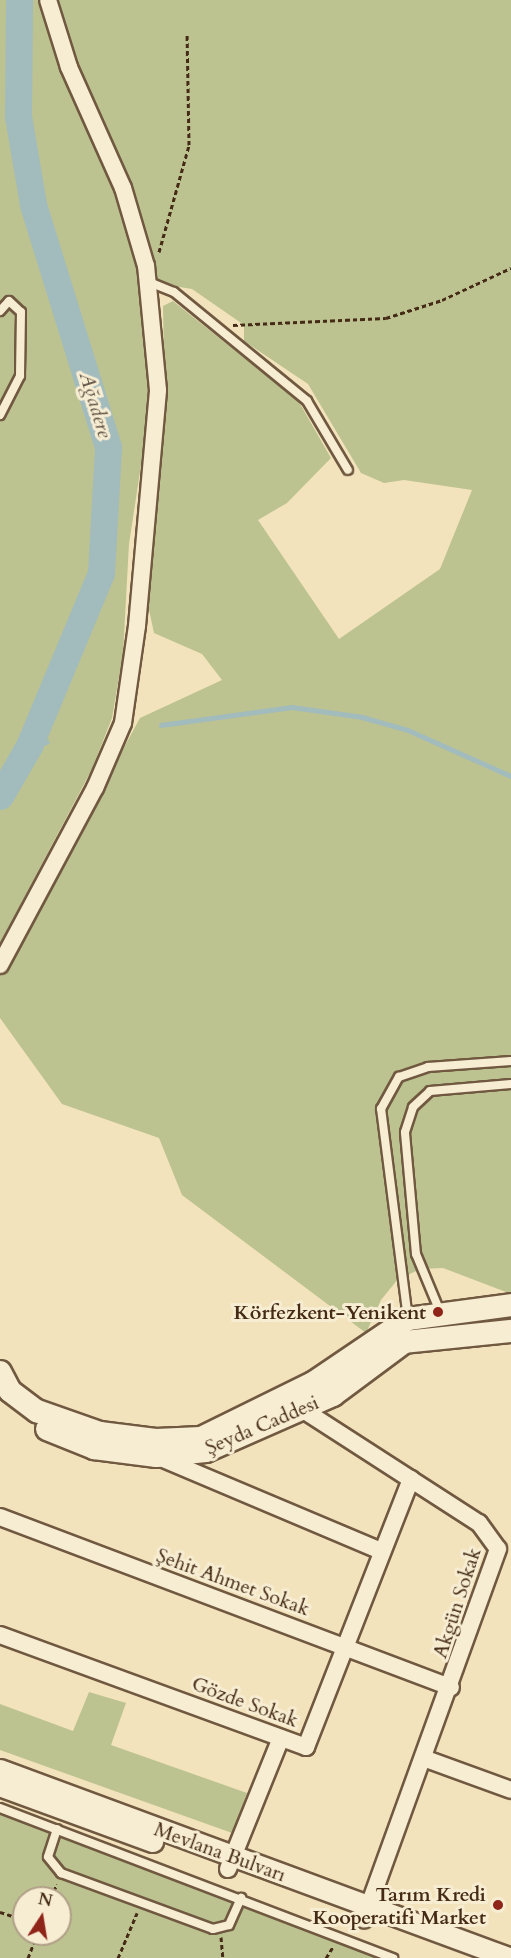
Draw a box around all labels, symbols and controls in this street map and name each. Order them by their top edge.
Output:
water label: Ağadere [73,369,117,441]
place label: Körfezkent-Yenikent [234,1300,426,1324]
marker: Körfezkent-Yenikent [431,1305,445,1319]
street label: Şeyda Caddesi [202,1390,322,1460]
street label: Şehit Ahmet Sokak [153,1543,313,1621]
street label: Akgün Sokak [428,1545,486,1661]
street label: Gözde Sokak [188,1672,302,1732]
street label: Mevlana Bulvarı [151,1817,289,1887]
place label: Tarım Kredi Kooperatifi Market [313,1882,486,1929]
north arrow [12,1886,72,1946]
text: N [36,1888,54,1913]
marker: Tarım Kredi Kooperatifi Market [491,1898,505,1912]

